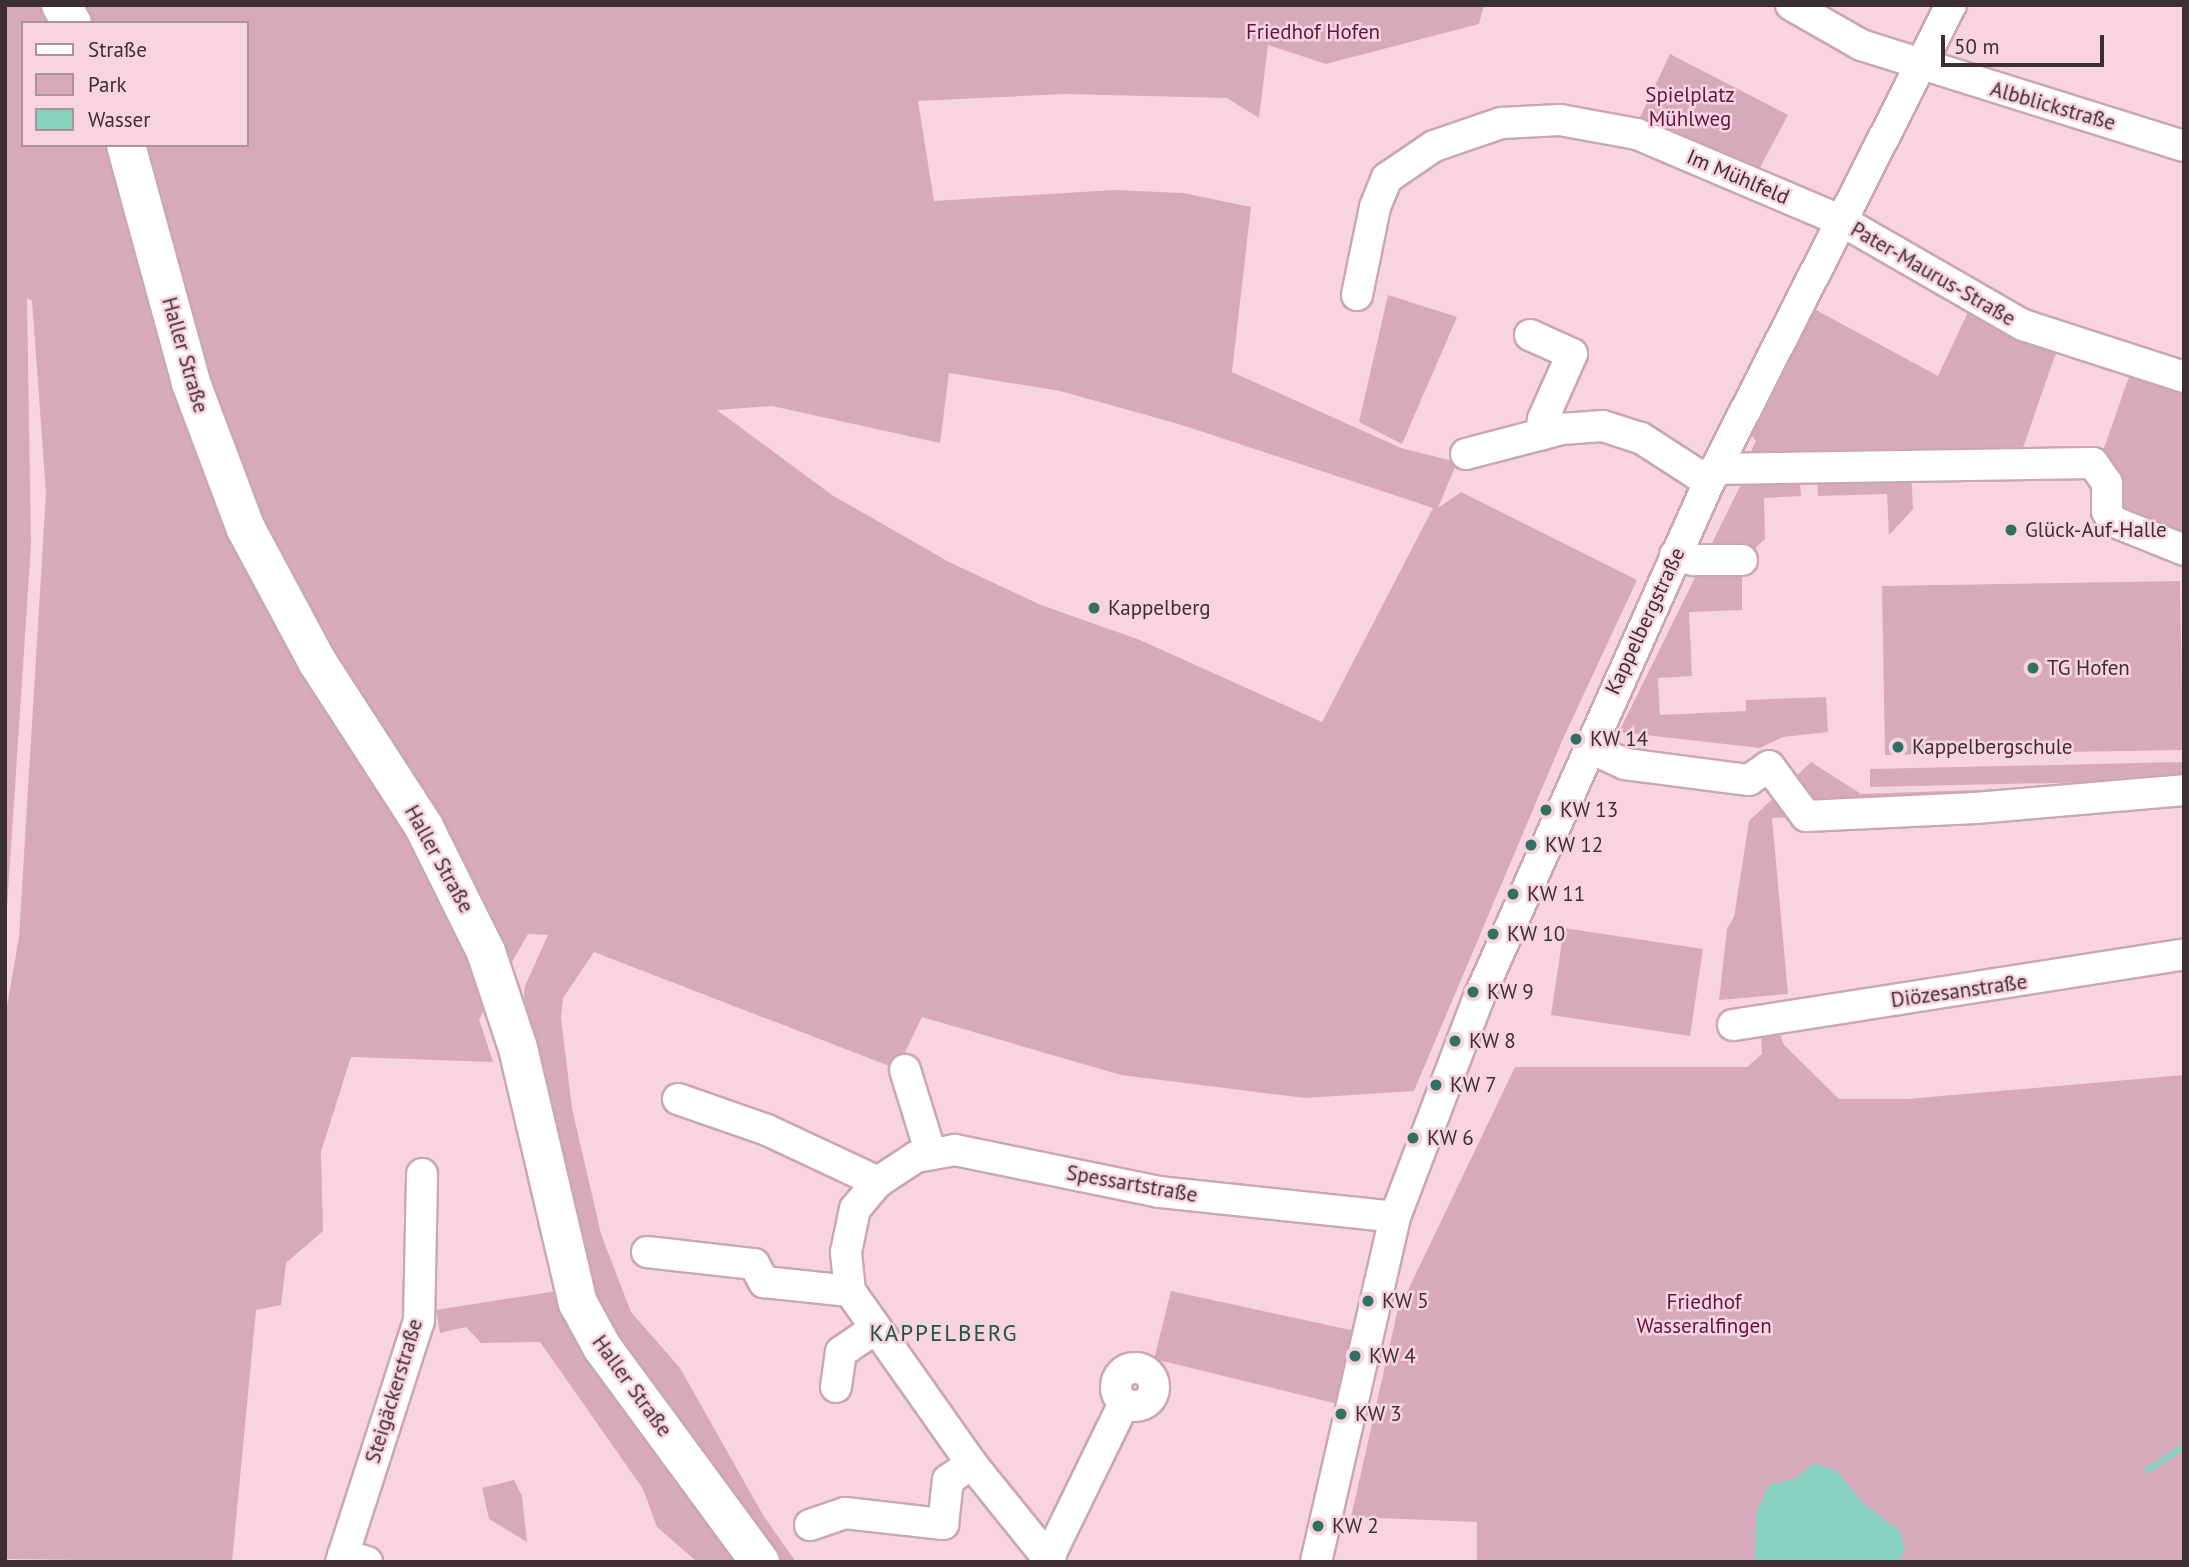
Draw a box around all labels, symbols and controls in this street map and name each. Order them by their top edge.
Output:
park label: Friedhof Hofen [1246,19,1380,45]
legend [21,21,248,147]
scale bar [1944,21,2107,65]
text: 50 m [1954,33,2000,60]
text: Straße [88,36,147,63]
text: Park [88,71,127,98]
street label: Albblickstraße [1988,76,2118,136]
park label: Spielplatz Mühlweg [1645,82,1735,132]
text: Wasser [88,106,150,133]
street label: Im Mühlfeld [1683,144,1793,210]
street label: Pater-Maurus-Straße [1846,217,2020,331]
street label: Haller Straße [156,294,214,416]
place label: Glück-Auf-Halle [2025,517,2167,543]
marker: Glück-Auf-Halle [2003,522,2019,538]
street label: Kappelbergstraße [1600,544,1690,698]
place label: Kappelberg [1108,595,1211,621]
marker: Kappelberg [1086,600,1102,616]
place label: TG Hofen [2047,655,2130,681]
marker: TG Hofen [2025,660,2041,676]
place label: KW 14 [1590,726,1649,752]
marker: KW 14 [1568,731,1584,747]
place label: Kappelbergschule [1912,734,2073,760]
marker: Kappelbergschule [1890,739,1906,755]
place label: KW 13 [1560,797,1619,823]
street label: Haller Straße [399,801,479,917]
marker: KW 13 [1538,802,1554,818]
place label: KW 12 [1545,832,1604,858]
marker: KW 12 [1523,837,1539,853]
place label: KW 11 [1527,881,1586,907]
marker: KW 11 [1505,886,1521,902]
place label: KW 10 [1507,921,1566,947]
marker: KW 10 [1485,926,1501,942]
street label: Diözesanstraße [1889,969,2029,1013]
place label: KW 9 [1487,979,1534,1005]
marker: KW 9 [1465,984,1481,1000]
place label: KW 8 [1469,1028,1516,1054]
marker: KW 8 [1447,1033,1463,1049]
place label: KW 7 [1450,1072,1497,1098]
marker: KW 7 [1428,1077,1444,1093]
place label: KW 6 [1427,1125,1474,1151]
marker: KW 6 [1405,1130,1421,1146]
street label: Spessartstraße [1064,1160,1200,1208]
place label: KW 5 [1382,1288,1429,1314]
park label: Friedhof Wasseralfingen [1636,1289,1772,1339]
marker: KW 5 [1360,1293,1376,1309]
street label: Steigäckerstraße [360,1316,428,1466]
district label: KAPPELBERG [871,1319,1017,1347]
street label: Haller Straße [587,1330,677,1442]
place label: KW 4 [1369,1343,1416,1369]
marker: KW 4 [1347,1348,1363,1364]
place label: KW 3 [1355,1401,1402,1427]
marker: KW 3 [1333,1406,1349,1422]
place label: KW 2 [1332,1513,1379,1539]
marker: KW 2 [1310,1518,1326,1534]

